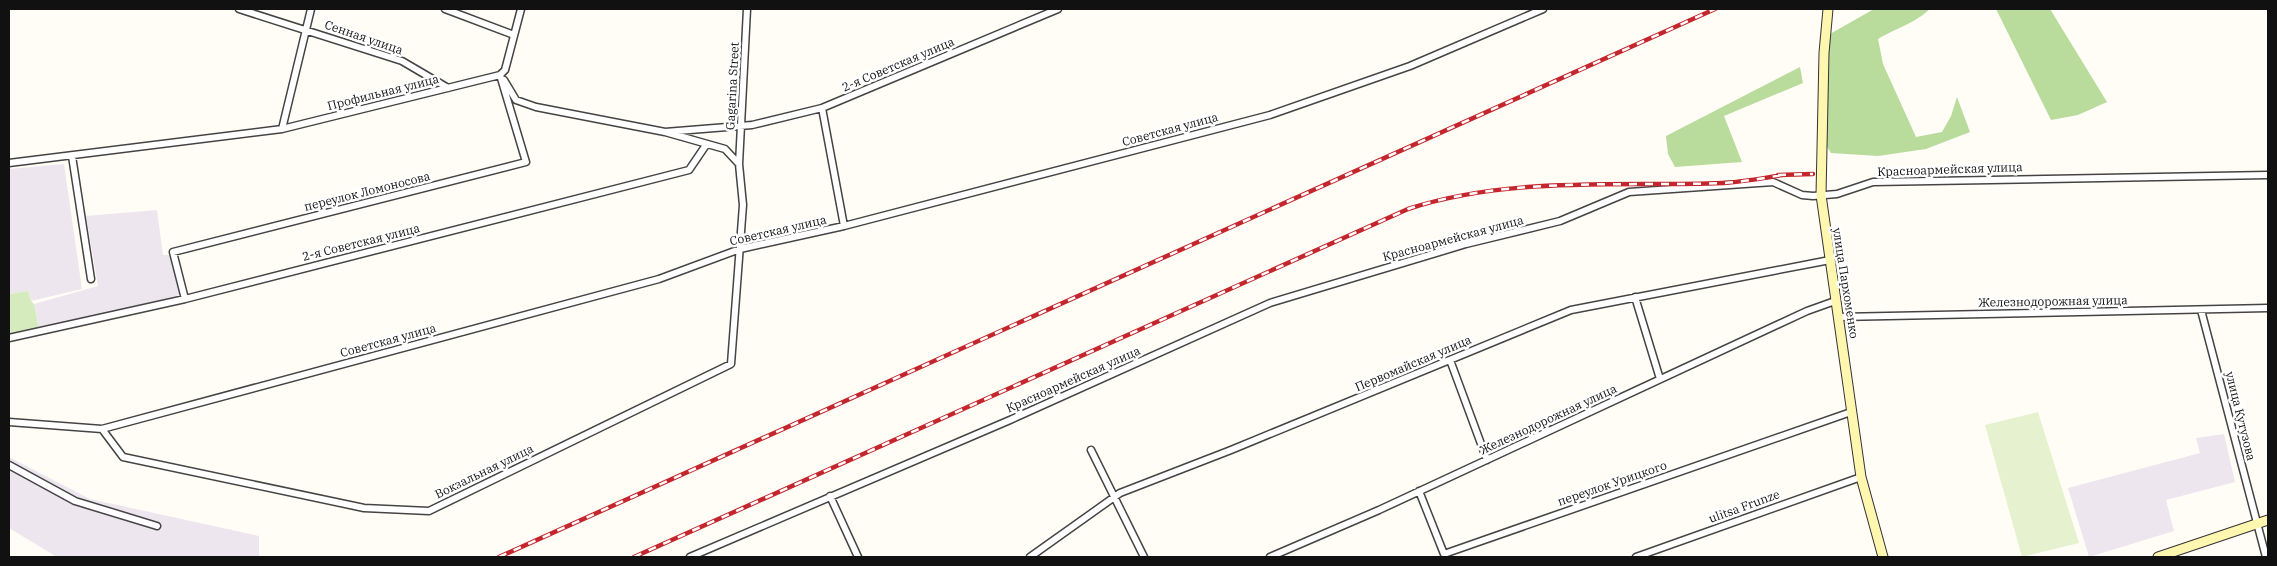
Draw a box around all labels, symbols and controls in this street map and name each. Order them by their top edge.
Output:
street label: Сенная улица [323,17,406,58]
street label: 2-я Советская улица [840,33,957,94]
street label: Gagarina Street [722,42,742,130]
street label: Профильная улица [326,71,441,113]
street label: Советская улица [1120,109,1220,149]
street label: Красноармейская улица [1877,159,2023,179]
street label: переулок Ломоносова [302,168,432,214]
street label: Советская улица [728,211,828,248]
street label: Красноармейская улица [1381,212,1526,264]
street label: 2-я Советская улица [301,220,422,264]
street label: улица Пархоменко [1830,227,1862,340]
street label: Железнодорожная улица [1978,292,2128,310]
street label: Советская улица [338,320,438,360]
street label: Первомайская улица [1352,331,1474,394]
street label: Красноармейская улица [1004,342,1143,415]
street label: улица Кутузова [2223,370,2259,463]
street label: Железнодорожная улица [1477,380,1619,457]
street label: Вокзальная улица [432,440,536,501]
street label: переулок Урицкого [1555,457,1669,509]
street label: ulitsa Frunze [1706,486,1782,526]

